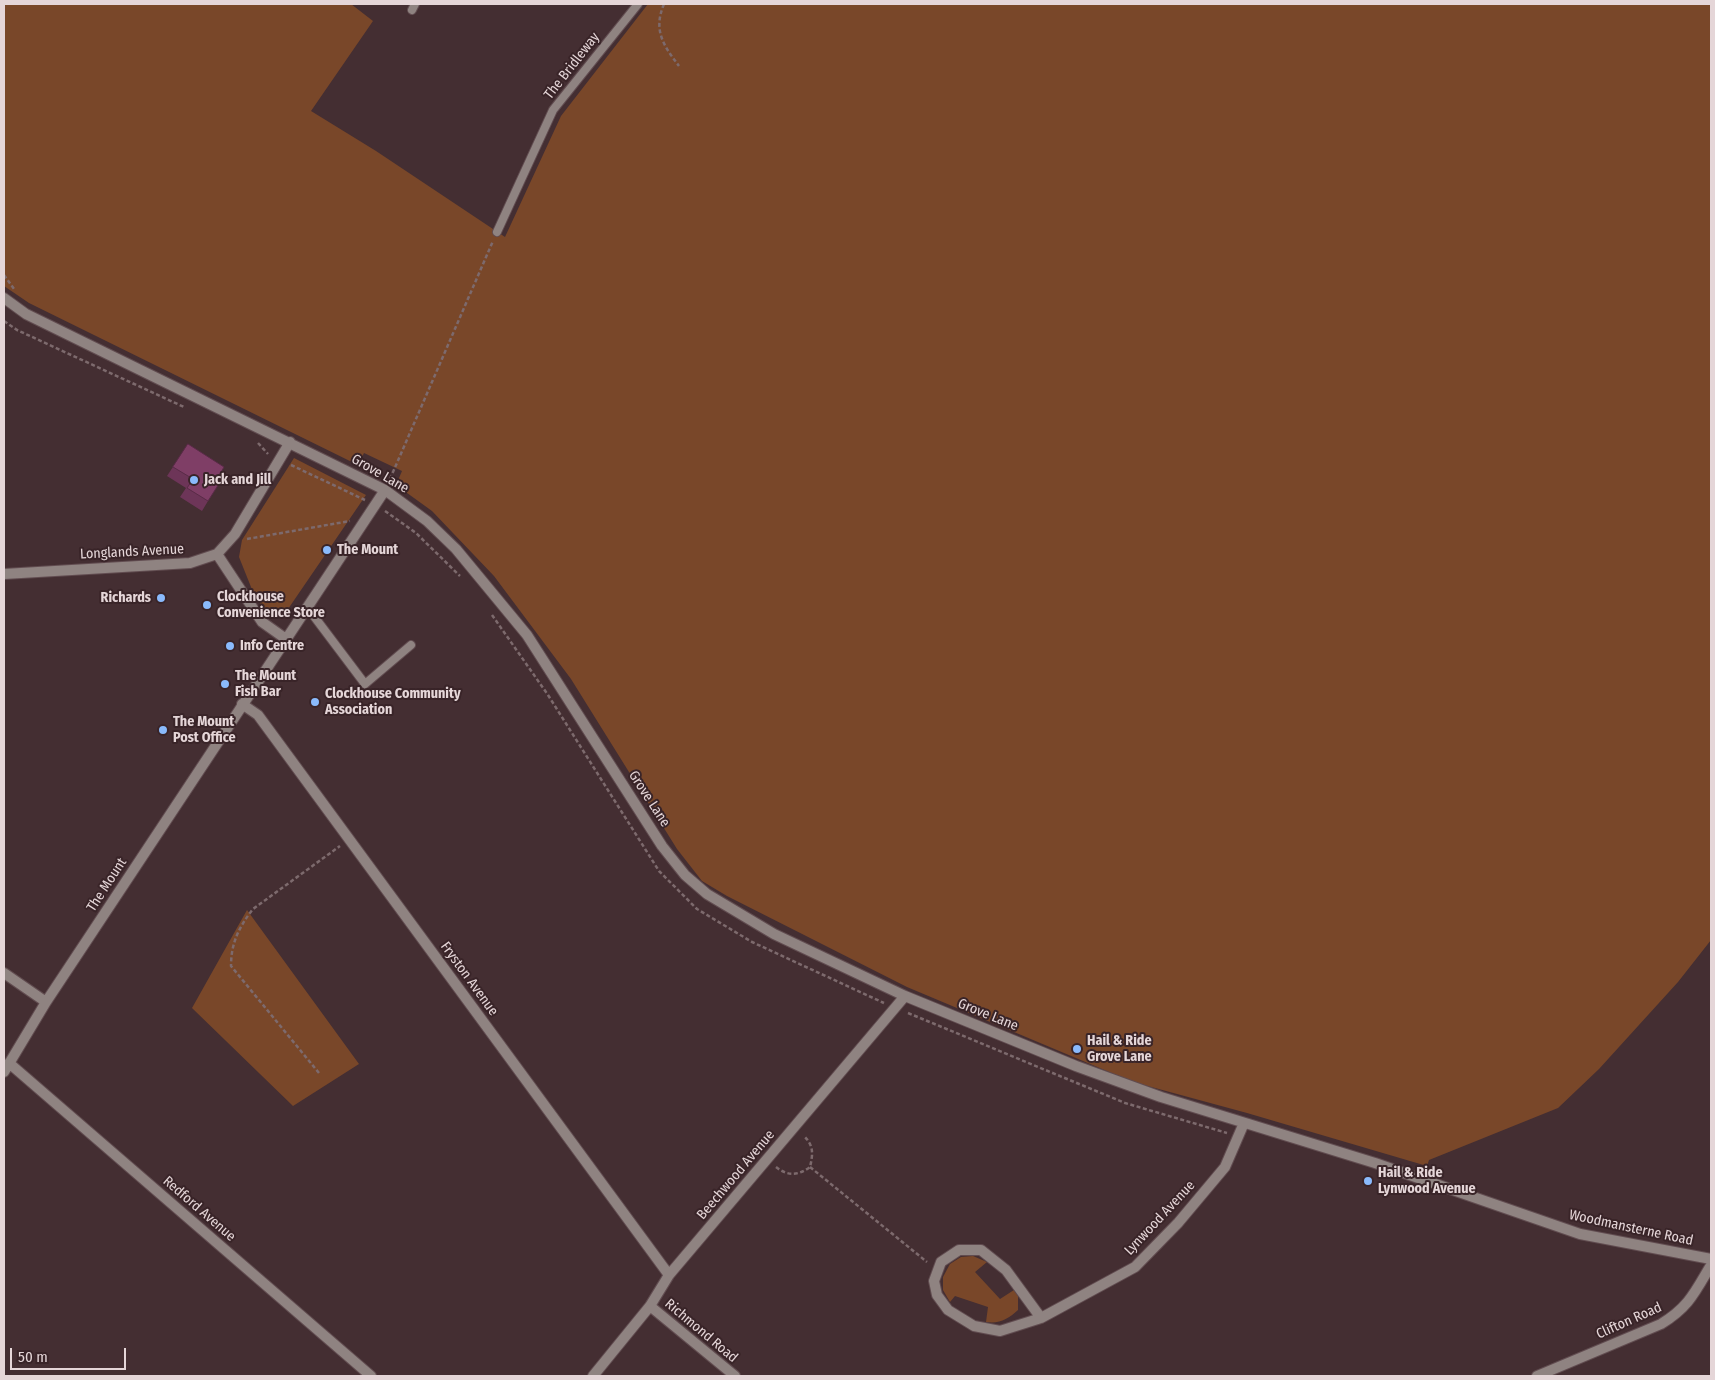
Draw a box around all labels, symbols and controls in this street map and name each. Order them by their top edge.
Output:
street label: The Bridleway [541,29,603,103]
street label: Grove Lane [348,451,412,497]
place label: Jack and Jill [204,472,271,488]
marker: Jack and Jill [188,474,200,486]
street label: Longlands Avenue [80,541,184,563]
place label: The Mount [337,542,398,558]
marker: The Mount [321,544,333,556]
place label: Clockhouse Convenience Store [217,589,325,622]
place label: Richards [101,590,151,606]
marker: Richards [155,592,167,604]
marker: Clockhouse Convenience Store [201,599,213,611]
place label: Info Centre [240,638,304,654]
marker: Info Centre [224,640,236,652]
place label: The Mount Fish Bar [235,668,296,700]
marker: The Mount Fish Bar [219,678,231,690]
place label: Clockhouse Community Association [325,686,461,719]
marker: Clockhouse Community Association [309,696,321,708]
place label: The Mount Post Office [173,714,236,746]
marker: The Mount Post Office [157,724,169,736]
street label: Grove Lane [625,768,673,830]
street label: The Mount [83,855,131,915]
street label: Fryston Avenue [437,939,501,1019]
street label: Grove Lane [955,995,1021,1035]
place label: Hail & Ride Grove Lane [1087,1033,1152,1066]
marker: Hail & Ride Grove Lane [1071,1043,1083,1055]
street label: Beechwood Avenue [694,1127,778,1223]
place label: Hail & Ride Lynwood Avenue [1378,1165,1475,1198]
street label: Redford Avenue [159,1173,239,1245]
marker: Hail & Ride Lynwood Avenue [1362,1175,1374,1187]
street label: Lynwood Avenue [1121,1177,1199,1259]
street label: Woodmansterne Road [1567,1207,1695,1249]
street label: Richmond Road [661,1296,741,1366]
street label: Clifton Road [1594,1299,1664,1343]
scale bar [12,1338,129,1370]
text: 50 m [18,1348,48,1366]

